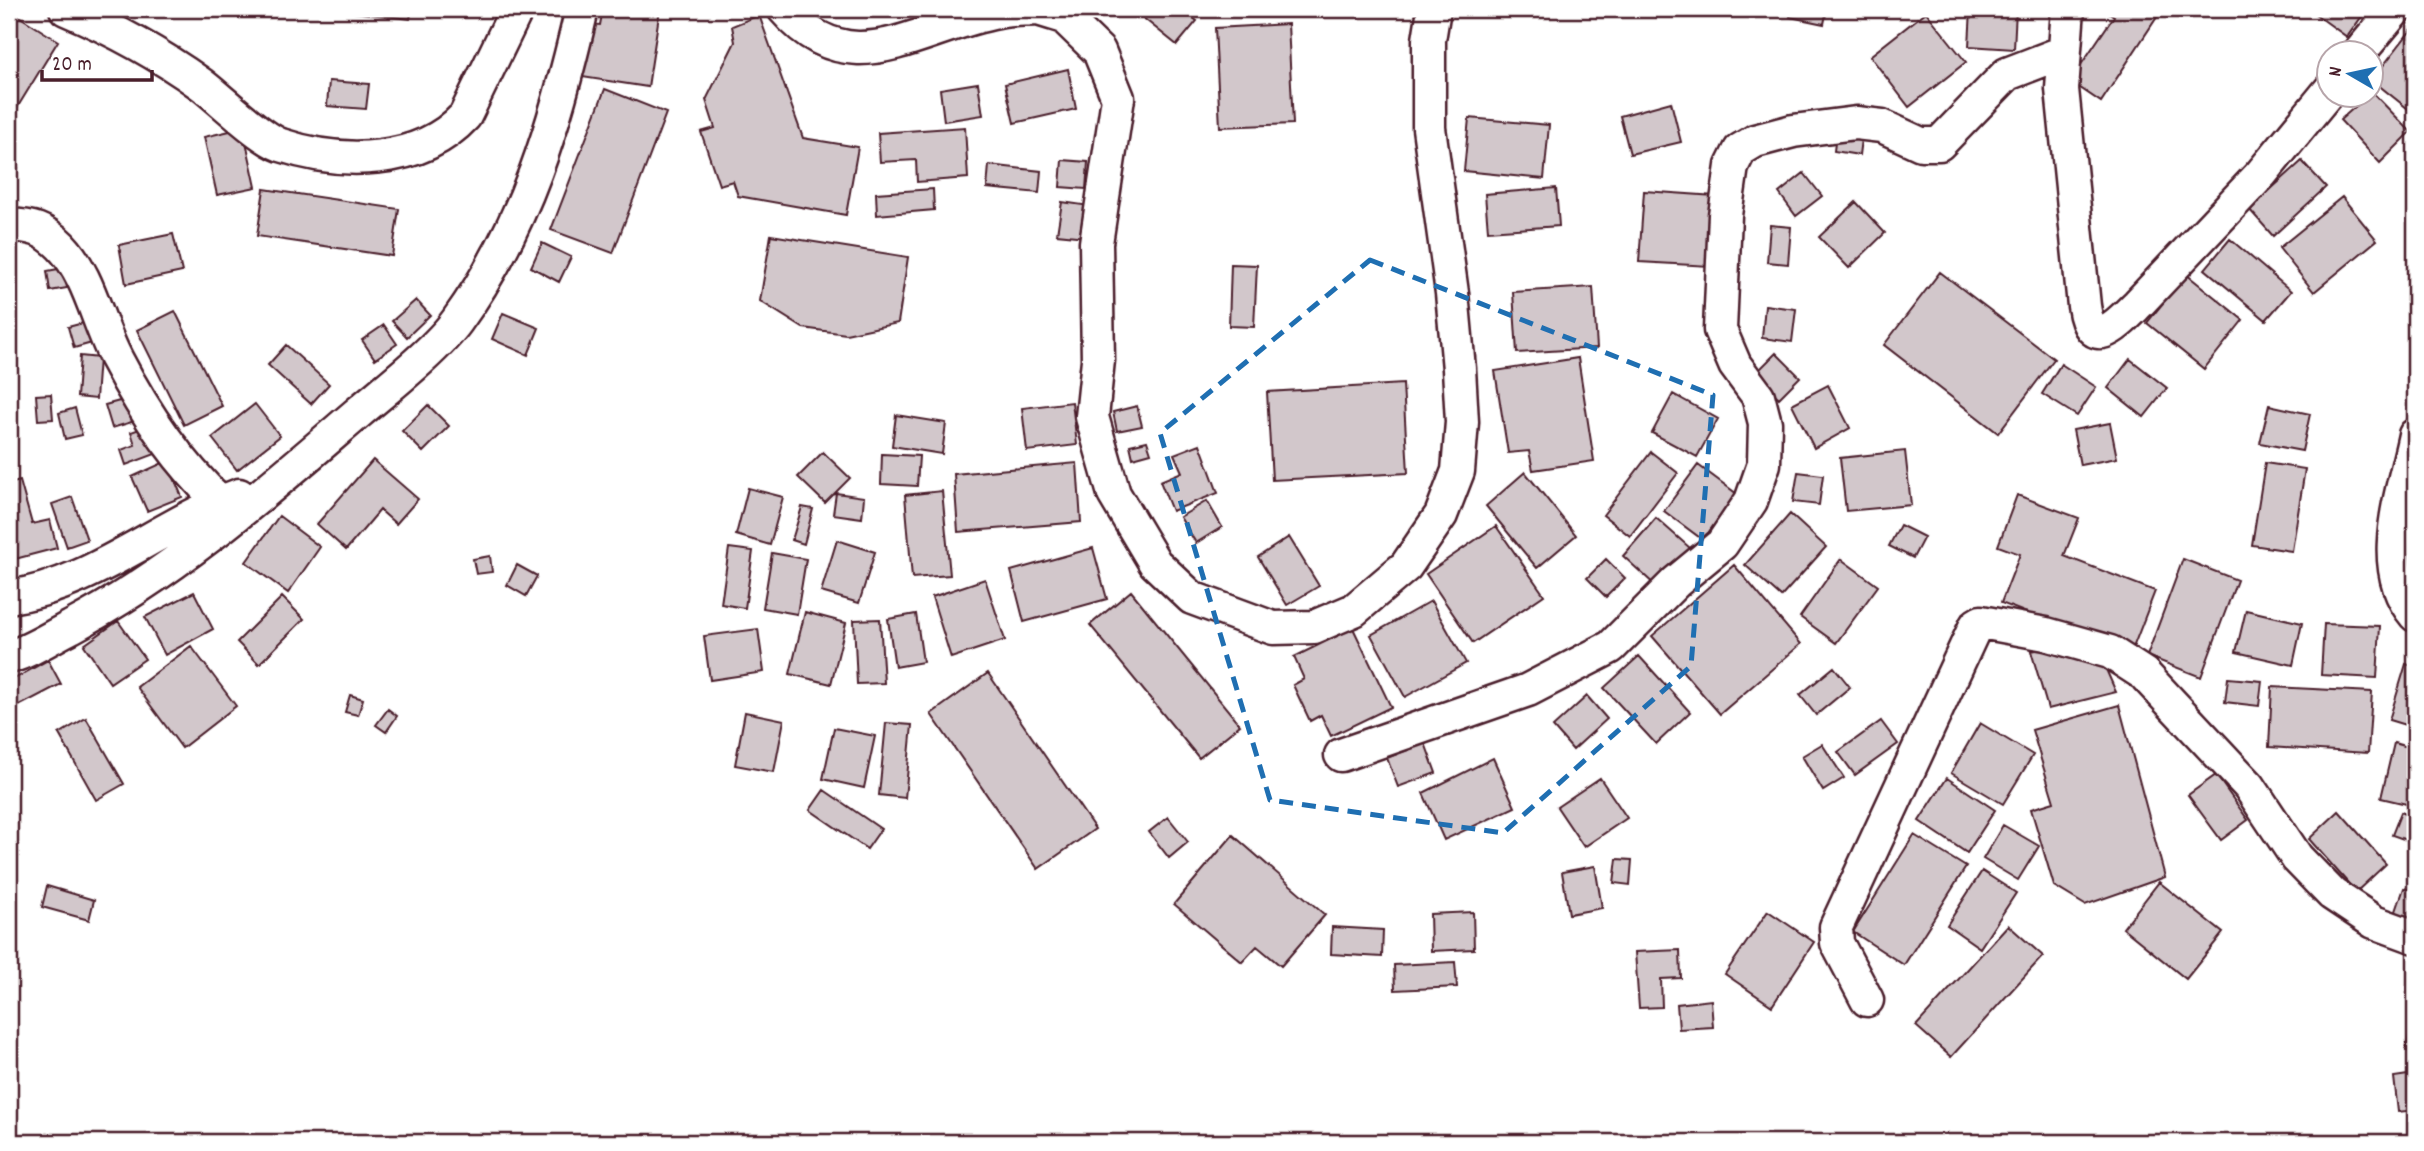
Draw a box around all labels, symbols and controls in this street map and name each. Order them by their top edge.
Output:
scale bar [42,38,152,82]
north arrow [2316,38,2386,108]
text: 20 m [52,51,92,81]
text: N [2323,65,2351,79]

